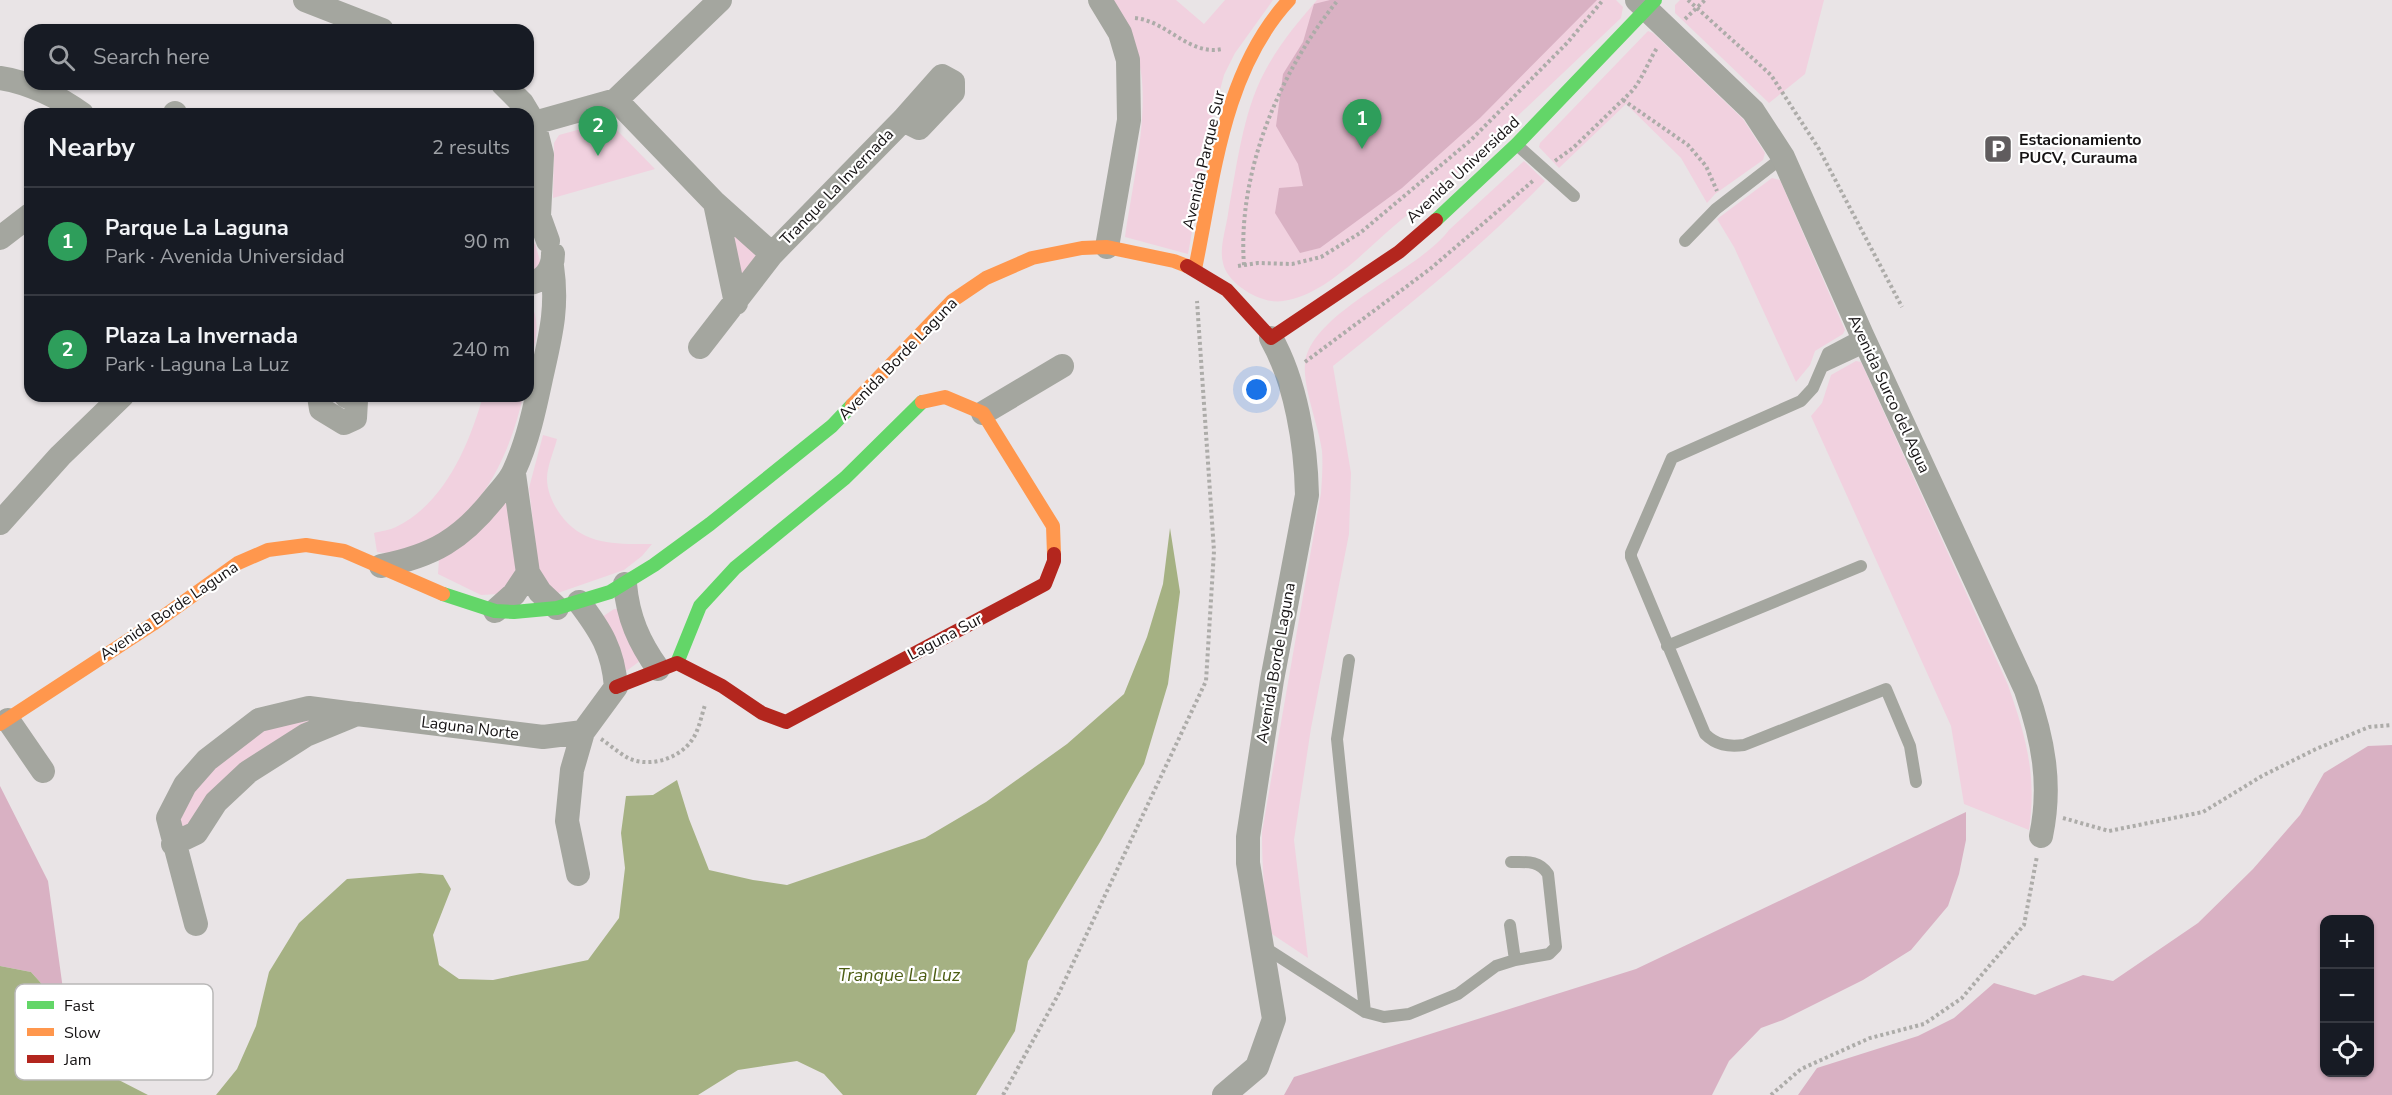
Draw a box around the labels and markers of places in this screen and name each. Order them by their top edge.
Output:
pin: 1 [1342,100,1382,149]
pin: 2 [578,106,618,156]
place label: Estacionamiento PUCV, Curauma [2019,129,2141,169]
parking icon: Estacionamiento PUCV, Curauma [1982,133,2014,165]

